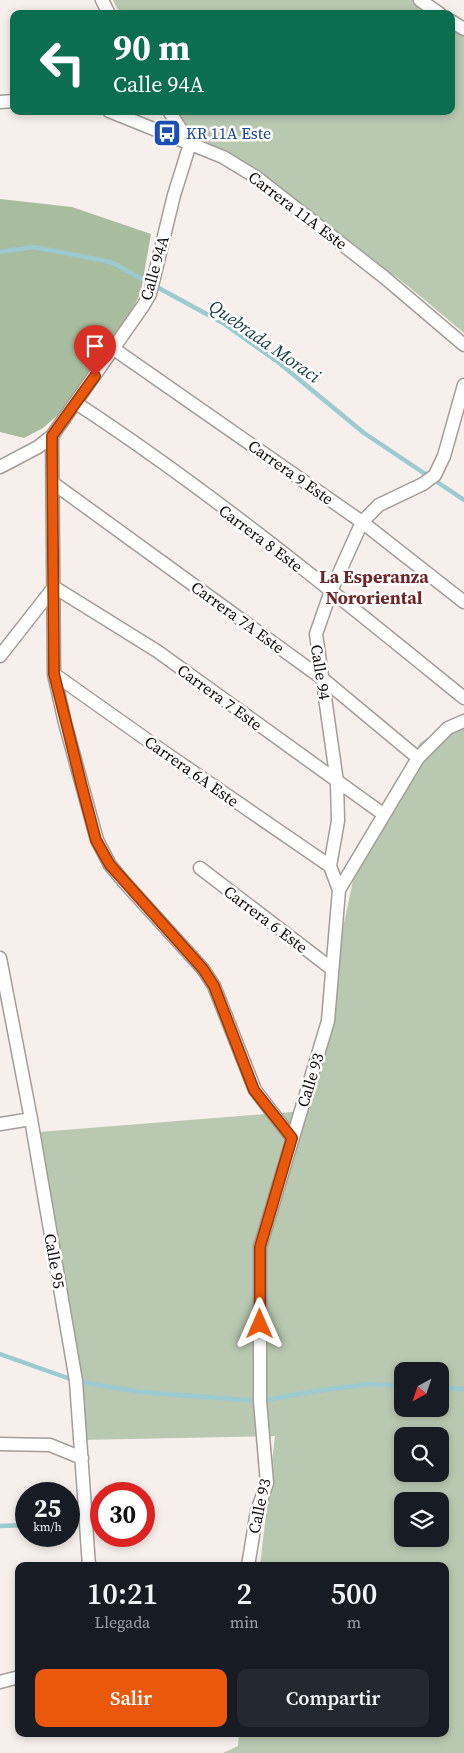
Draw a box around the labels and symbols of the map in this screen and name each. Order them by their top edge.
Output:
bus stop icon: KR 11A Este [152,118,182,148]
place label: KR 11A Este [186,122,271,144]
street label: Carrera 11A Este [244,166,352,254]
street label: Calle 94A [134,233,174,303]
water label: Quebrada Moraci [204,293,326,389]
pin [74,325,116,376]
street label: Carrera 9 Este [244,434,338,510]
street label: Carrera 8 Este [215,499,307,577]
district label: La Esperanza Nororiental [319,564,429,610]
street label: Carrera 7A Este [187,576,289,658]
street label: Calle 94 [306,643,336,701]
street label: Carrera 7 Este [173,659,267,735]
street label: Carrera 6A Este [140,730,244,812]
street label: Carrera 6 Este [220,880,312,958]
street label: Calle 93 [291,1050,329,1110]
street label: Calle 95 [39,1232,71,1290]
position arrow [233,1297,285,1349]
north arrow [394,1362,449,1418]
street label: Calle 93 [242,1476,276,1536]
speed limit sign: 30 [90,1482,155,1547]

